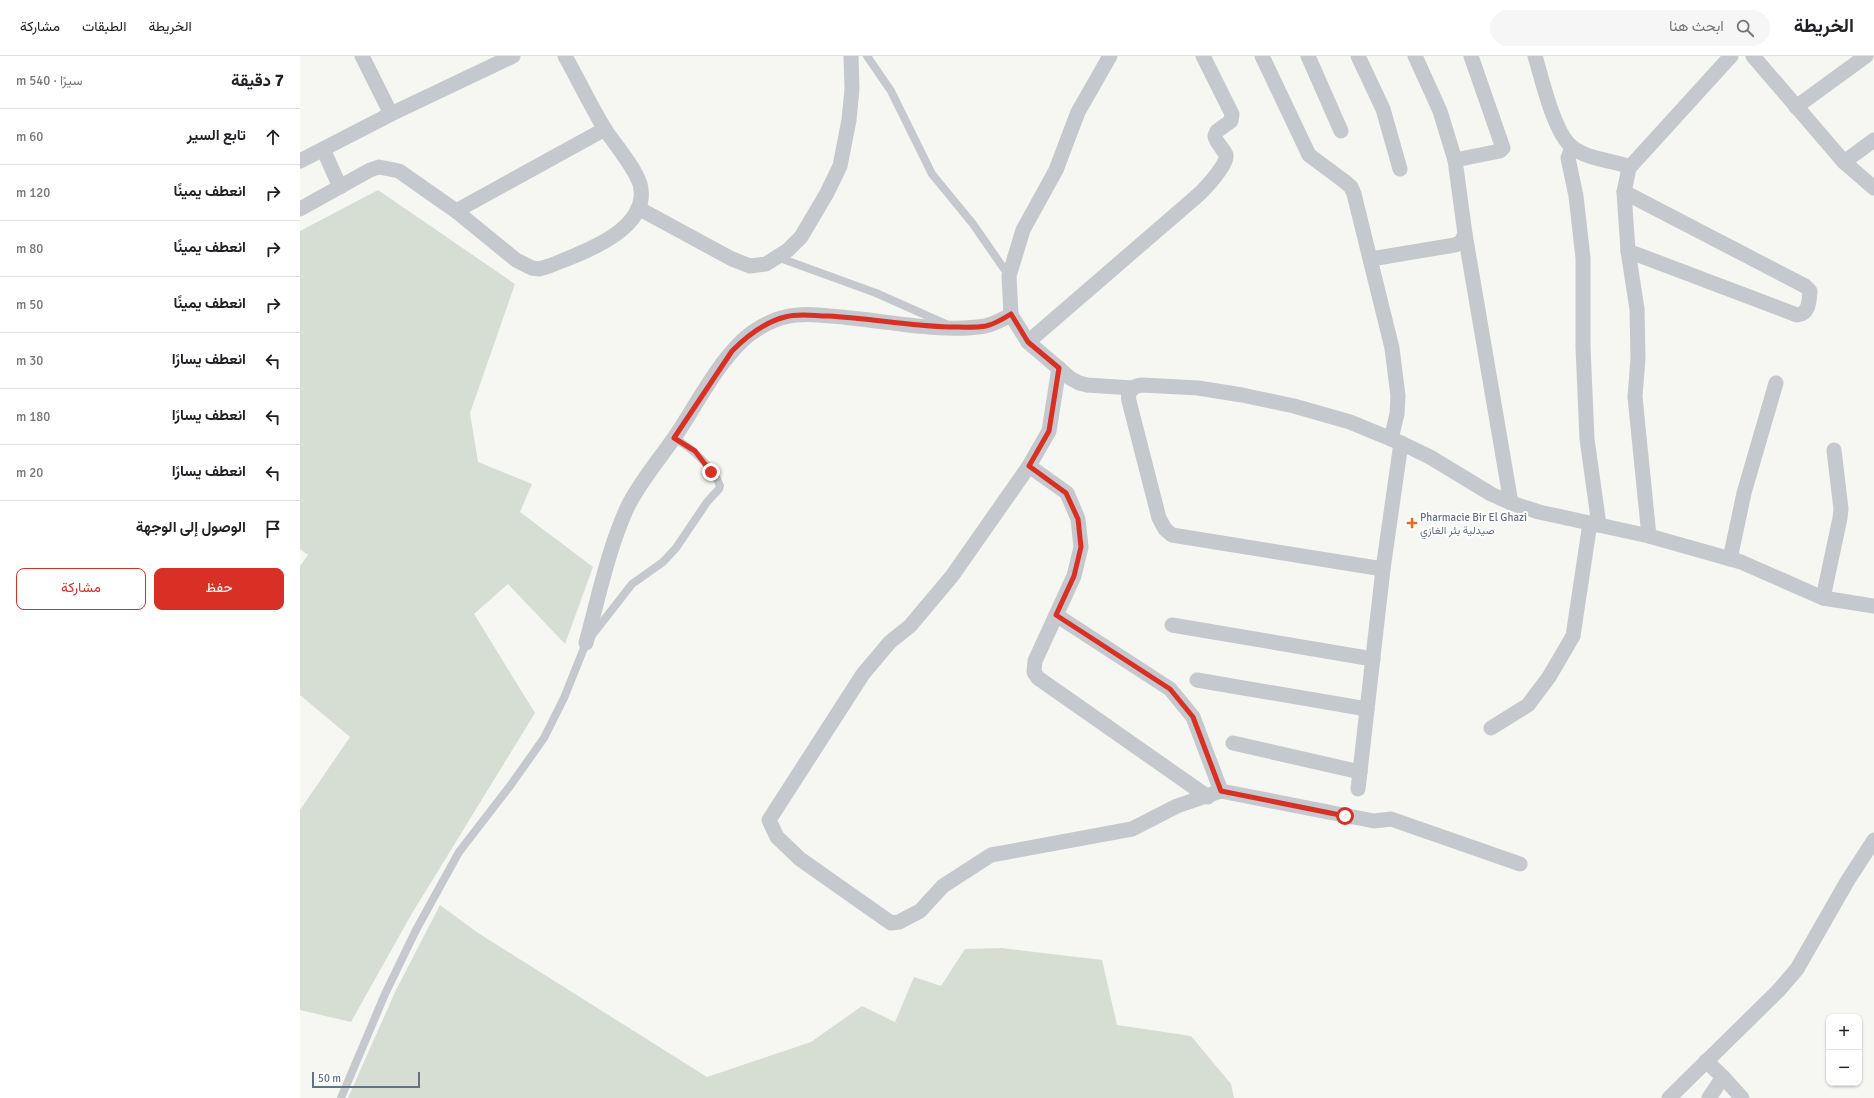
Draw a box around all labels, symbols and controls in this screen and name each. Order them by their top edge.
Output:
search box [1490,10,1770,46]
text: الخريطة [1794,14,1854,38]
text: ابحث هنا [1669,17,1724,35]
icon: search [1734,17,1756,39]
text: مشاركة [20,18,60,35]
text: الطبقات [82,18,126,35]
text: الخريطة [148,18,192,35]
text: 7 دقيقة [231,70,284,91]
text: سيرًا · 540 m [16,73,83,89]
text: تابع السير [187,126,246,144]
icon: ahead [262,126,284,148]
text: 60 m [16,129,43,145]
text: انعطف يمينًا [174,182,246,200]
icon: right [262,182,284,204]
text: 120 m [16,185,50,201]
text: انعطف يمينًا [174,238,246,256]
icon: right [262,238,284,260]
text: 80 m [16,241,43,257]
text: انعطف يمينًا [174,294,246,312]
icon: right [262,294,284,316]
text: 50 m [16,297,43,313]
text: انعطف يسارًا [172,350,246,368]
icon: left [262,350,284,372]
text: 30 m [16,353,43,369]
text: انعطف يسارًا [172,406,246,424]
icon: left [262,406,284,428]
text: 180 m [16,409,50,425]
text: انعطف يسارًا [172,462,246,480]
icon: left [262,462,284,484]
route end [702,463,720,481]
text: 20 m [16,465,43,481]
place label: Pharmacie Bir El Ghazi صيدلية بئر الغازي [1420,511,1527,540]
text: الوصول إلى الوجهة [136,518,246,536]
icon: arrive [262,518,284,540]
marker: Pharmacie Bir El Ghazi صيدلية بئر الغازي [1407,518,1417,528]
button: مشاركة [16,568,146,610]
button: حفظ [154,568,284,610]
route start [1336,807,1354,825]
map controls [1826,1014,1862,1086]
button: + [1826,1014,1862,1050]
button: − [1826,1050,1862,1086]
scale bar [312,1070,420,1089]
text: 50 m [318,1072,341,1085]

